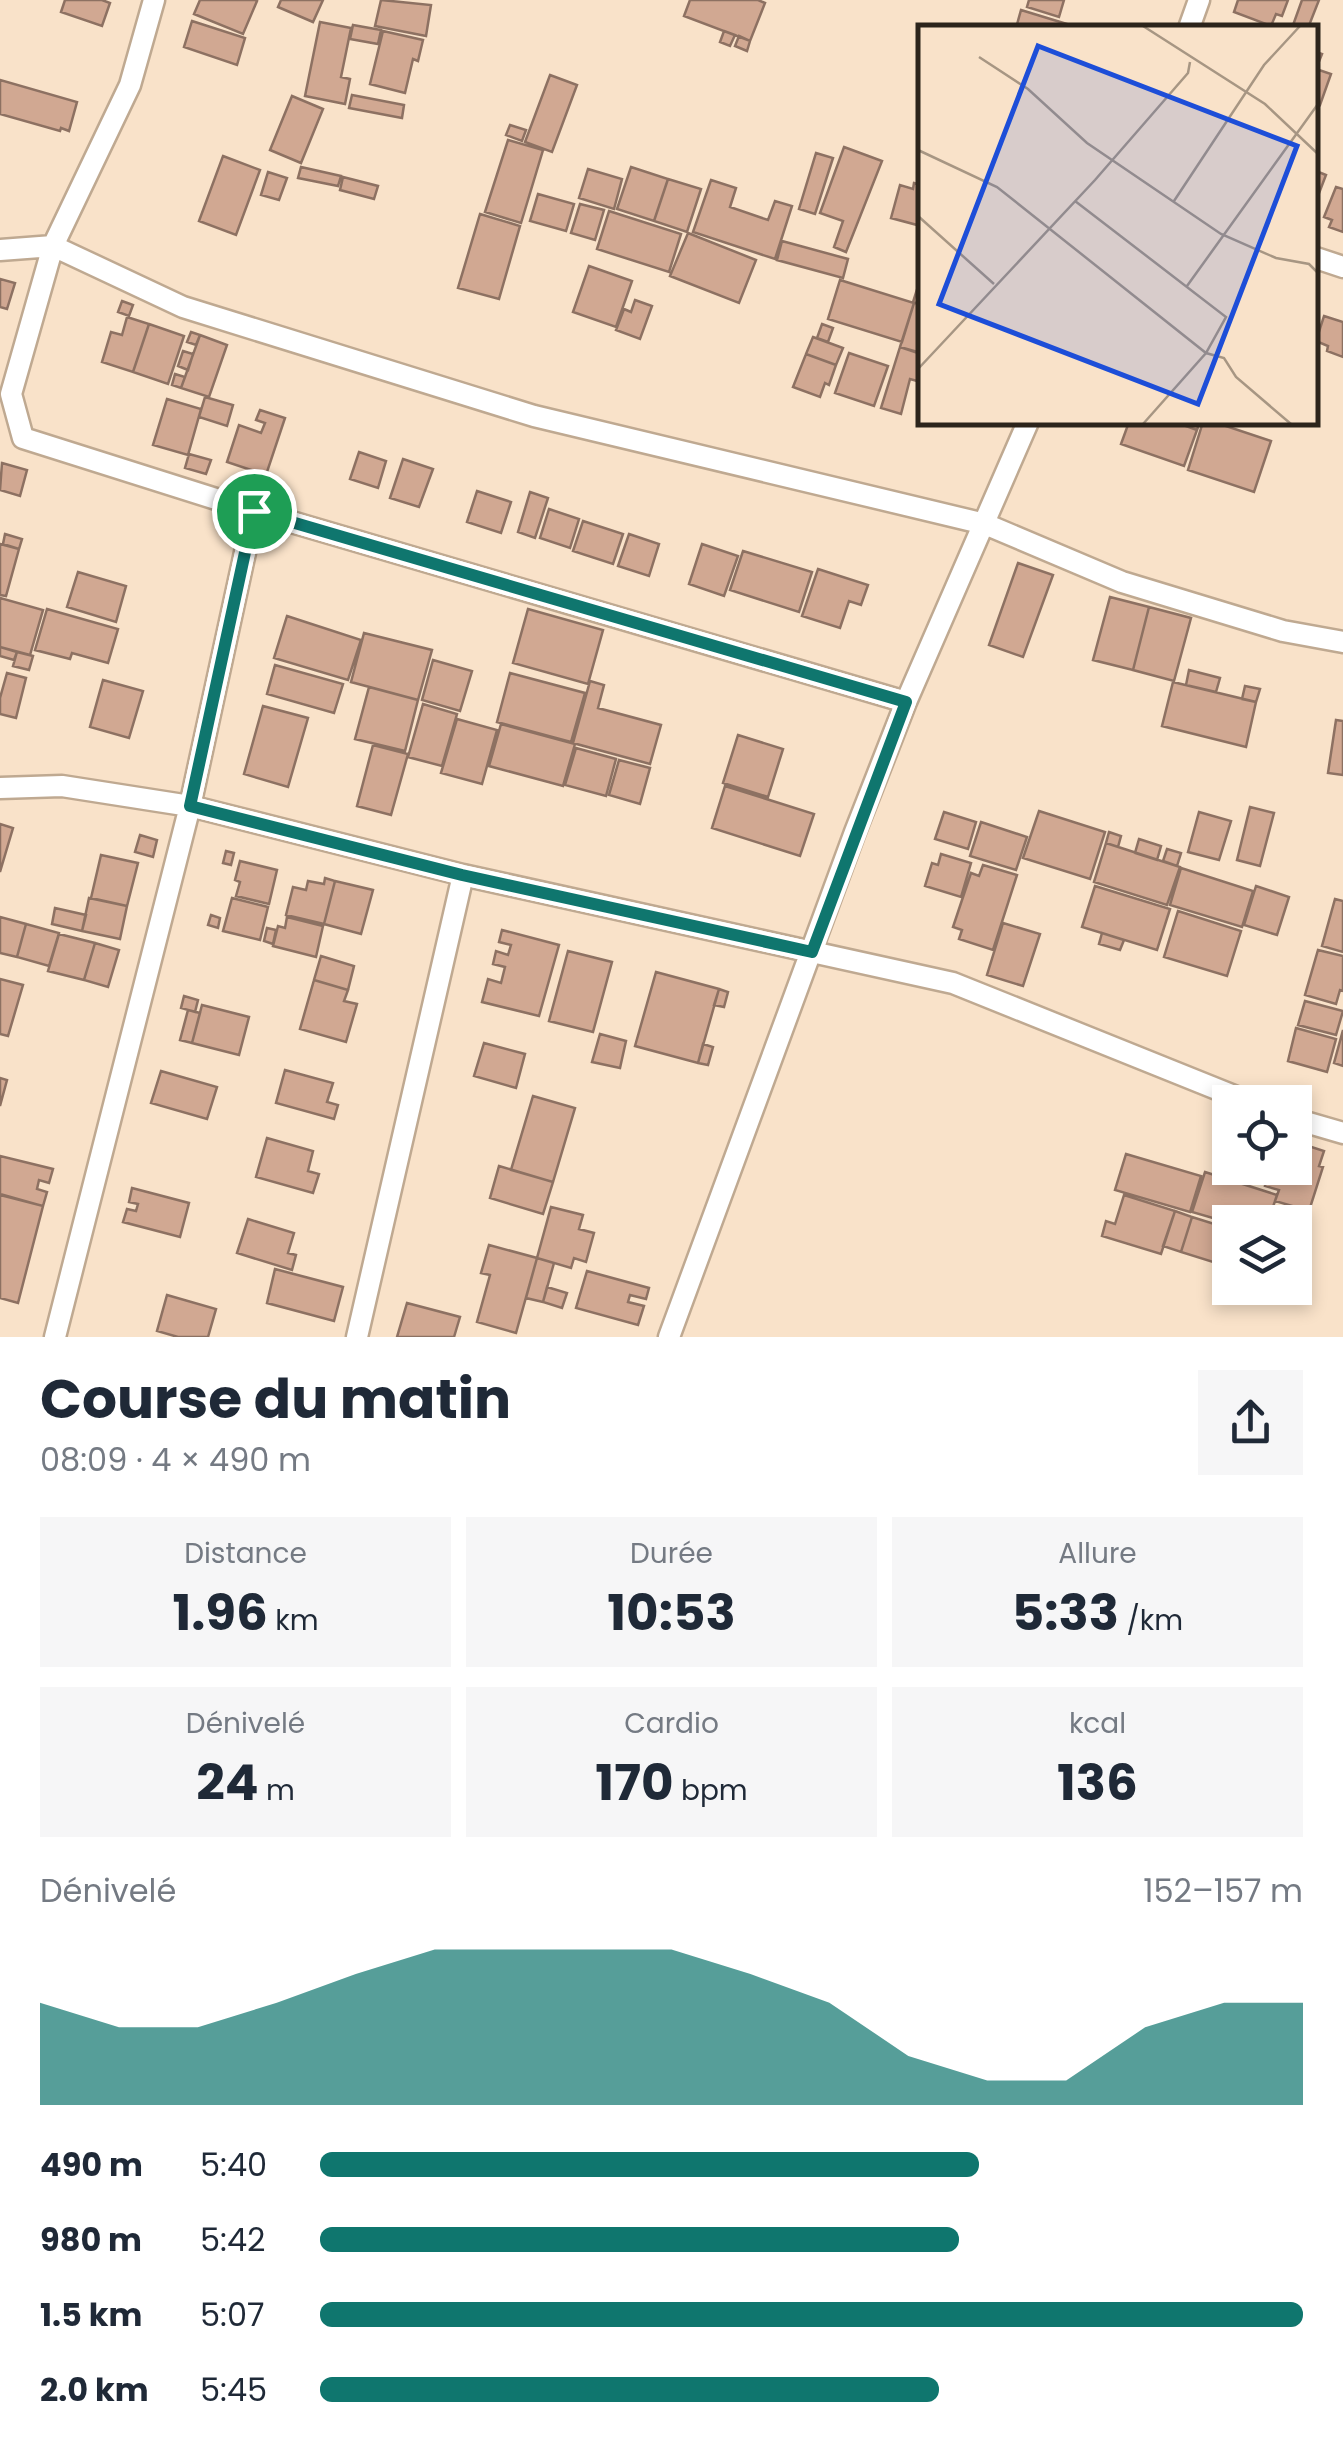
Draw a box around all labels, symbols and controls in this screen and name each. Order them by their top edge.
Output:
inset map [918,25,1318,425]
pin [212,469,297,554]
icon: arrive [227,484,282,539]
map controls [1212,1085,1312,1305]
button: locate [1212,1085,1312,1185]
button: layers [1212,1205,1312,1305]
text: Course du matin [40,1360,511,1437]
button: share [1198,1370,1303,1475]
text: 08:09 · 4 × 490 m [40,1437,311,1482]
text: Distance [184,1534,307,1573]
text: Durée [630,1534,713,1573]
text: Allure [1058,1534,1137,1573]
text: 1.96 [172,1577,268,1648]
text: 10:53 [607,1577,736,1648]
text: 5:33 [1012,1577,1119,1648]
text: km [268,1601,319,1640]
text: /km [1119,1601,1183,1640]
text: Dénivelé [186,1704,305,1743]
text: Cardio [624,1704,719,1743]
text: kcal [1069,1704,1126,1743]
text: 24 [196,1747,259,1818]
text: 170 [595,1747,673,1818]
text: 136 [1057,1747,1138,1818]
text: m [259,1771,295,1810]
text: bpm [673,1771,748,1810]
text: Dénivelé [40,1868,176,1913]
text: 152–157 m [1143,1868,1303,1913]
text: 490 m [40,2142,143,2187]
text: 5:40 [200,2142,267,2187]
text: 980 m [40,2217,142,2262]
text: 5:42 [200,2217,265,2262]
text: 1.5 km [40,2292,142,2337]
text: 5:07 [200,2292,264,2337]
text: 2.0 km [40,2367,149,2412]
text: 5:45 [200,2367,267,2412]

